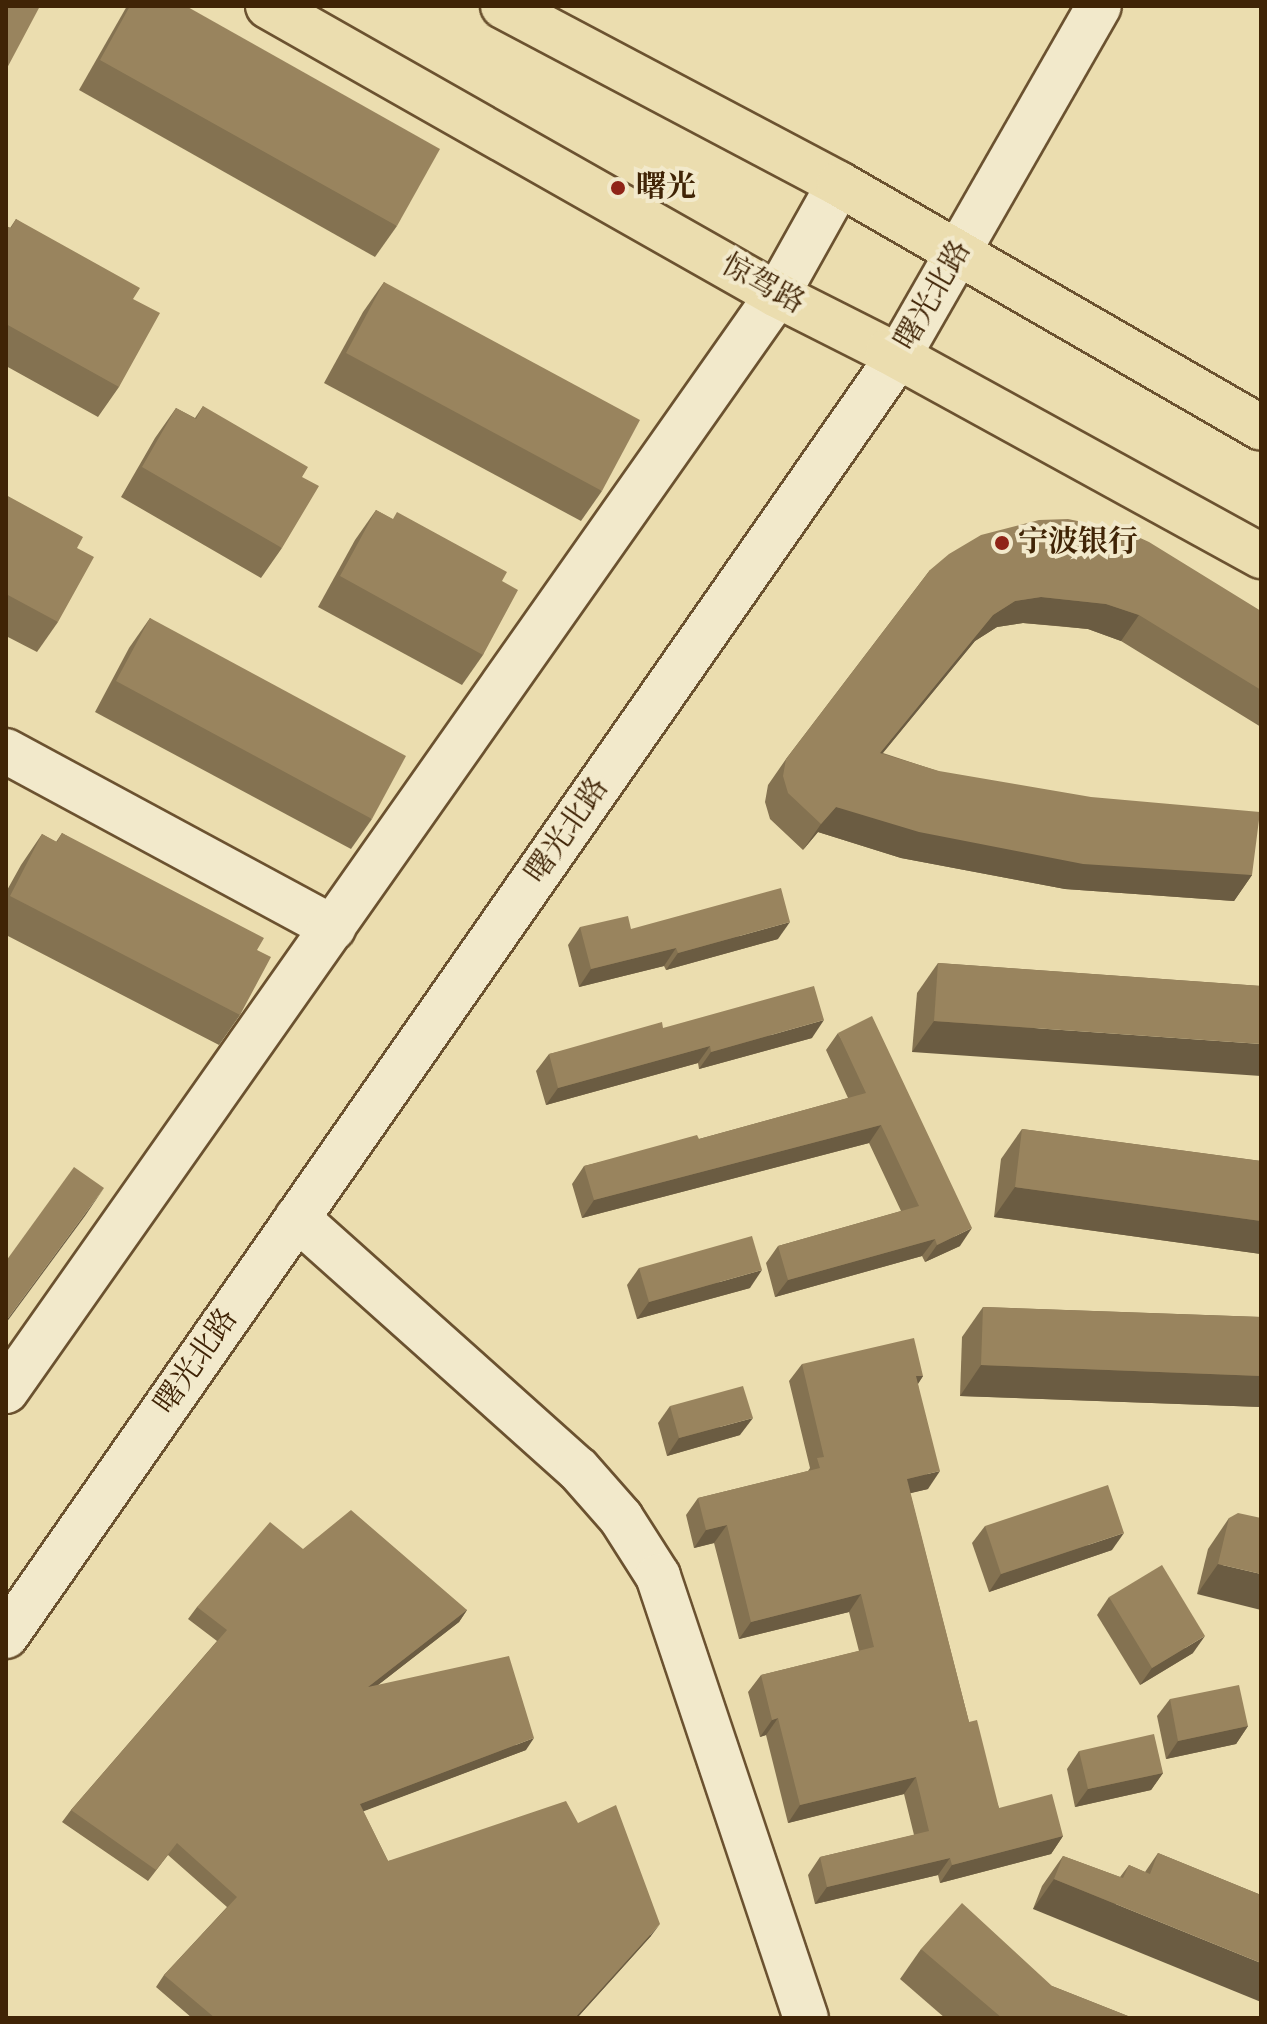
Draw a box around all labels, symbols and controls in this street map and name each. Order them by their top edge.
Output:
place label: 曙光 [636,170,696,206]
marker: 曙光 [607,177,629,199]
street label: 曙光北路 [888,235,980,357]
street label: 惊驾路 [714,247,810,323]
place label: 宁波银行 [1018,525,1138,561]
marker: 宁波银行 [993,534,1011,552]
street label: 曙光北路 [519,772,617,890]
street label: 曙光北路 [148,1303,246,1421]

